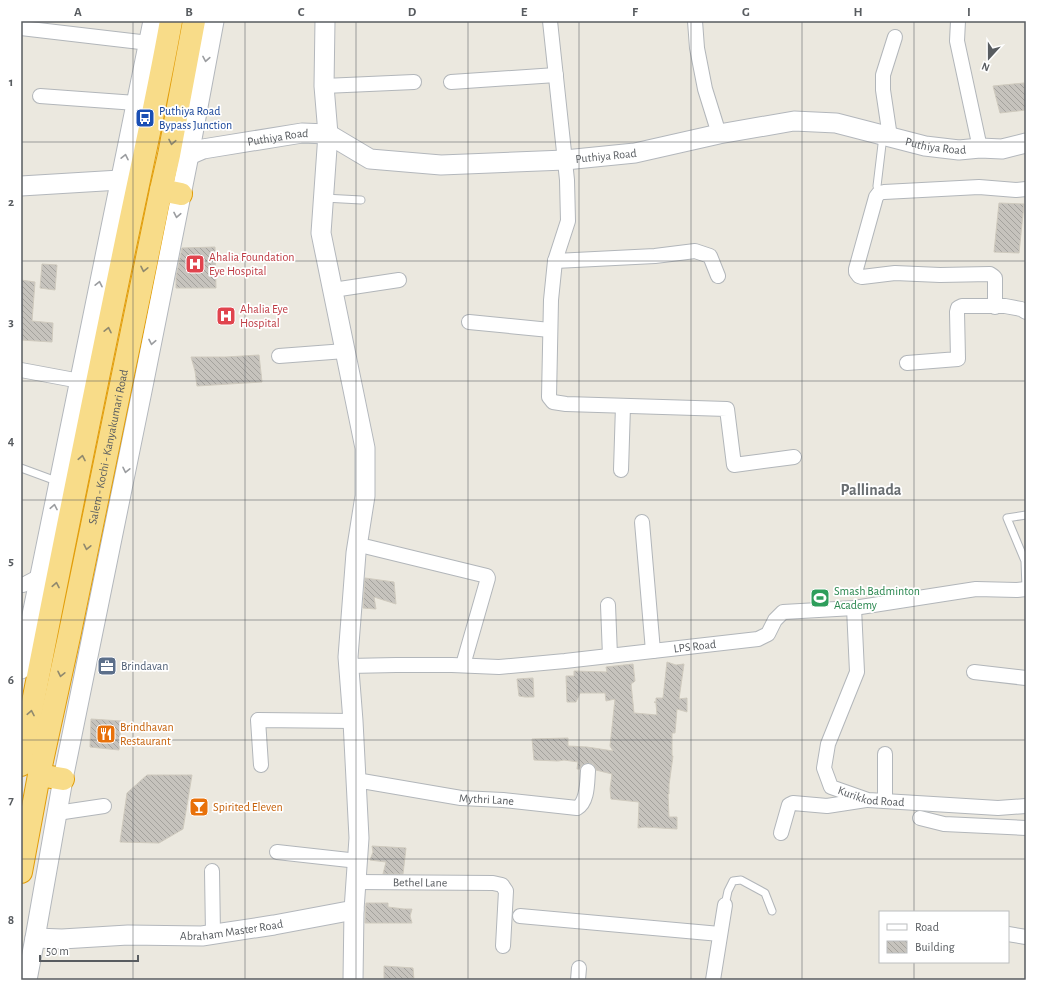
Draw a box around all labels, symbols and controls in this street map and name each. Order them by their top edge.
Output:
text: A [74,6,82,19]
text: B [185,6,193,19]
text: C [298,6,305,19]
text: D [408,6,417,19]
text: E [521,6,528,19]
text: F [632,6,639,19]
text: G [742,6,750,19]
text: H [853,6,863,19]
text: I [967,6,971,19]
north arrow [969,38,1009,78]
one-way arrow [203,56,211,62]
text: N [980,60,991,73]
text: 1 [9,76,13,89]
place label: Puthiya Road Bypass Junction [159,105,232,132]
bus stop icon: Puthiya Road Bypass Junction [134,107,156,129]
street label: Puthiya Road [246,127,308,148]
street label: Puthiya Road [904,135,967,156]
one-way arrow [168,139,177,145]
street label: Puthiya Road [575,147,637,165]
one-way arrow [121,153,129,160]
text: 2 [8,196,14,209]
one-way arrow [173,211,182,218]
place label: Ahalia Foundation Eye Hospital [209,251,294,278]
hospital icon: Ahalia Foundation Eye Hospital [184,253,206,275]
one-way arrow [141,266,149,272]
one-way arrow [95,281,103,287]
place label: Ahalia Eye Hospital [240,303,288,329]
hospital icon: Ahalia Eye Hospital [215,305,237,327]
text: 3 [8,316,14,329]
one-way arrow [103,327,111,334]
one-way arrow [148,339,157,345]
street label: Salem - Kochi - Kanyakumari Road [86,368,130,525]
text: 4 [8,435,15,448]
one-way arrow [77,455,85,461]
one-way arrow [123,466,131,473]
district label: Pallinada [840,482,902,498]
one-way arrow [49,504,57,511]
one-way arrow [84,544,92,550]
text: 5 [8,555,14,568]
one-way arrow [51,582,59,588]
place label: Smash Badminton Academy [834,585,920,612]
sports icon: Smash Badminton Academy [809,587,831,609]
street label: LPS Road [673,638,717,655]
office icon: Brindavan [96,655,118,677]
place label: Brindavan [121,660,168,672]
one-way arrow [57,671,65,678]
text: 6 [8,674,14,687]
one-way arrow [26,710,35,716]
place label: Brindhavan Restaurant [120,721,174,747]
restaurant icon: Brindhavan Restaurant [95,723,117,745]
street label: Kurikkod Road [836,784,905,808]
street label: Mythri Lane [459,792,515,807]
text: 7 [8,794,14,807]
bar icon: Spirited Eleven [188,796,210,818]
place label: Spirited Eleven [213,801,283,813]
street label: Bethel Lane [393,876,447,889]
legend [879,911,1009,963]
text: 8 [8,914,14,927]
street label: Abraham Master Road [180,917,284,942]
text: Road [915,921,939,933]
scale bar [40,937,138,963]
text: Building [915,941,955,953]
text: 50 m [46,945,69,957]

